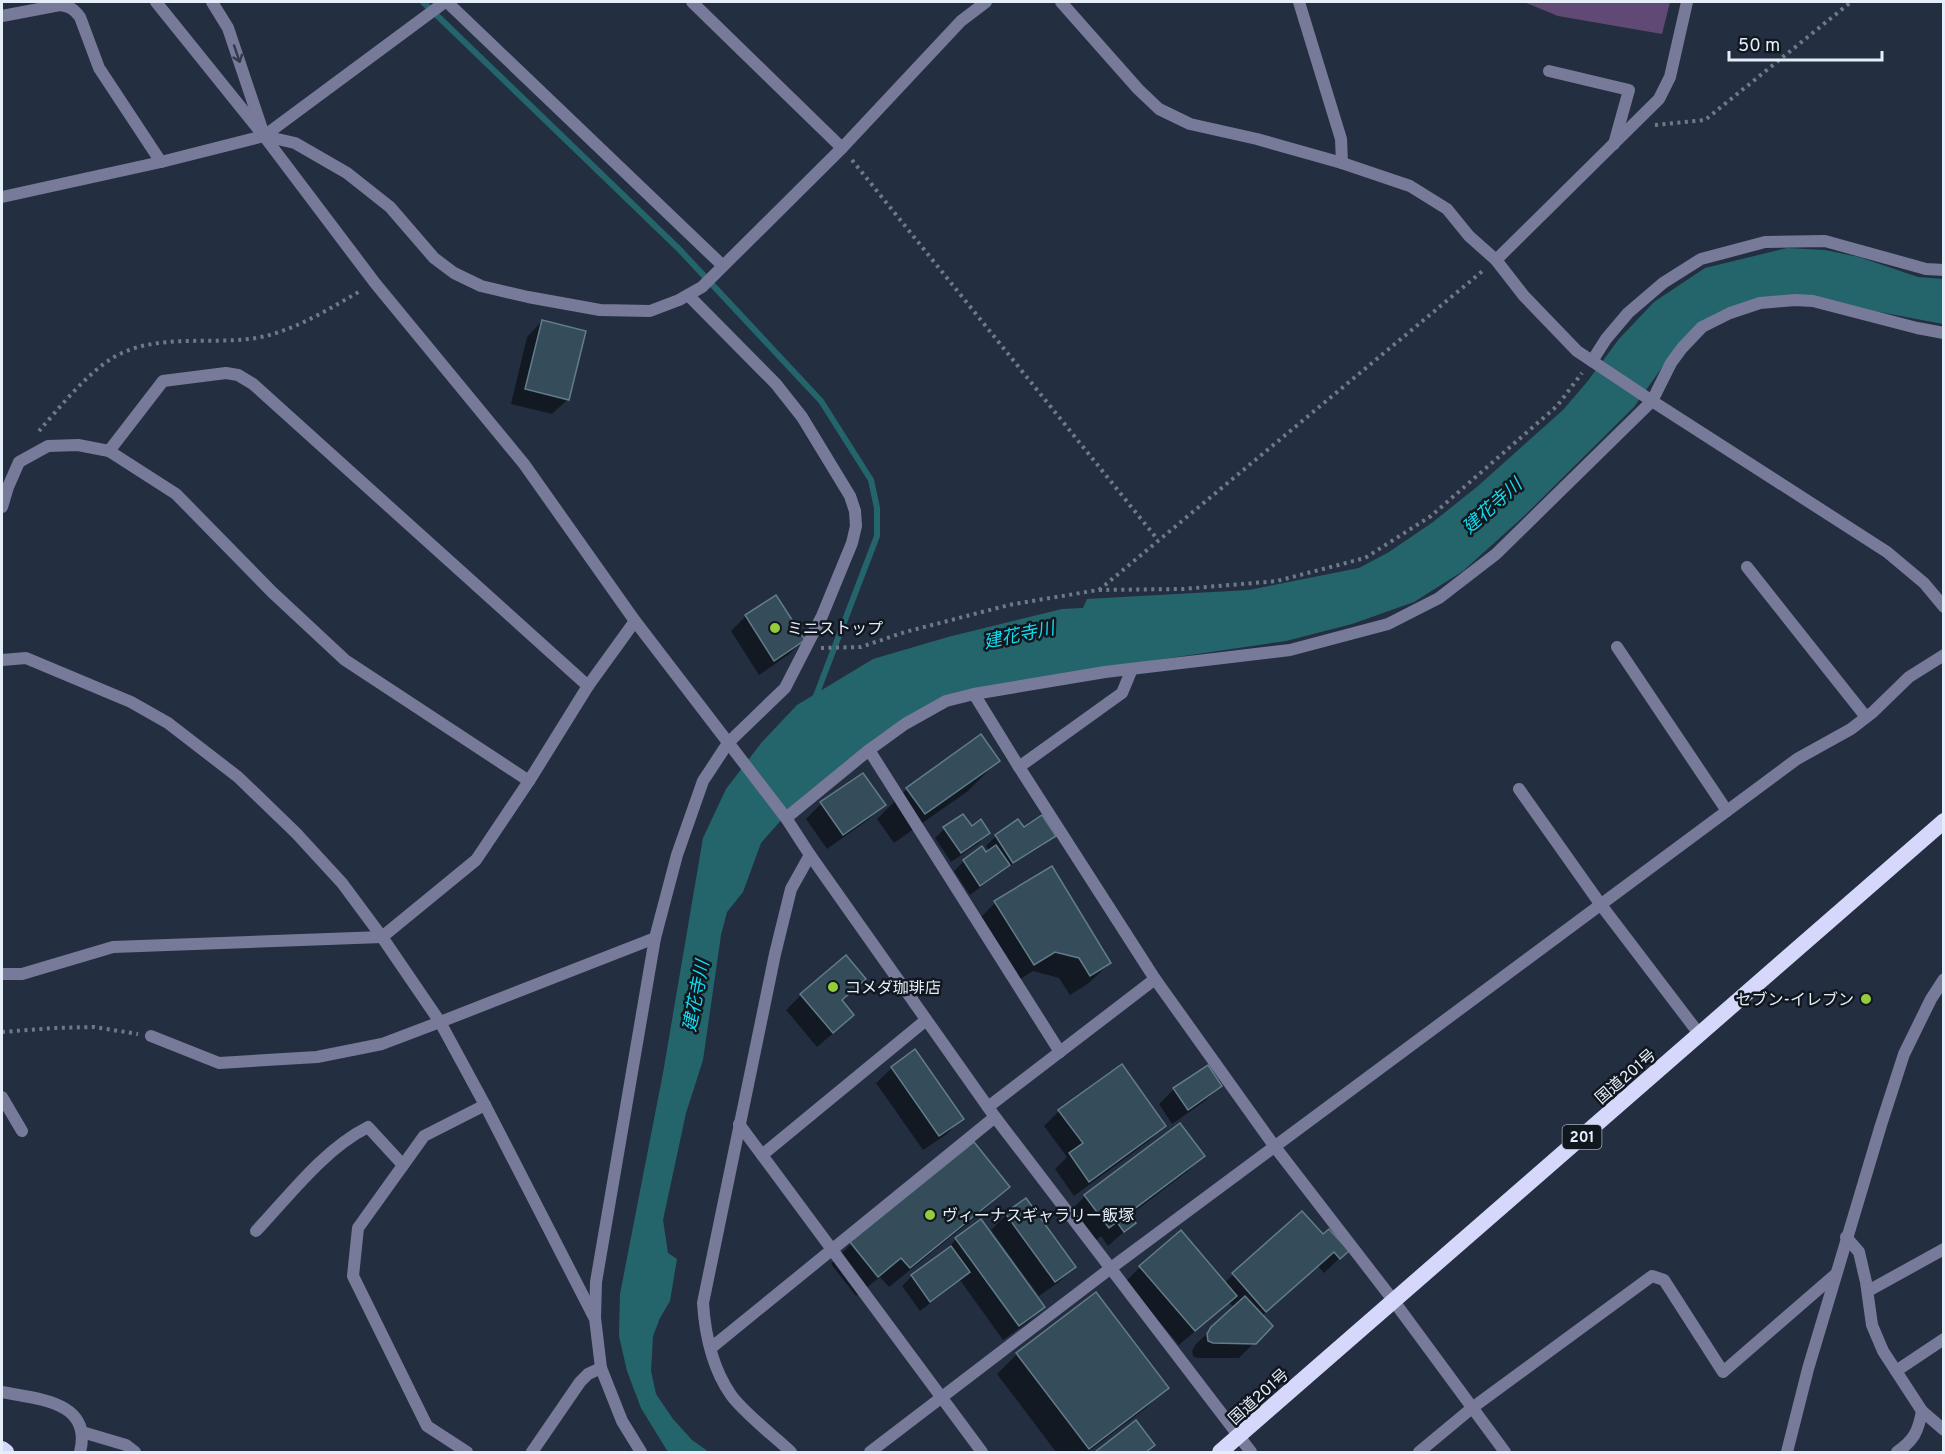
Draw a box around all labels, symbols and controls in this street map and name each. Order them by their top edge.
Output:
scale bar [1729,24,1882,62]
text: 50 m [1738,35,1780,58]
one-way arrow [232,45,243,63]
water label: 建花寺川 [1459,473,1529,540]
water label: 建花寺川 [982,617,1059,655]
place label: ミニストップ [787,620,883,640]
marker: ミニストップ [768,621,782,635]
water label: 建花寺川 [679,957,716,1034]
place label: コメダ珈琲店 [845,979,941,999]
marker: コメダ珈琲店 [826,980,840,994]
place label: セブン-イレブン [1736,991,1854,1011]
marker: セブン-イレブン [1859,992,1873,1006]
street label: 国道201号 [1592,1046,1661,1109]
road number: 201 [1562,1125,1602,1149]
place label: ヴィーナスギャラリー飯塚 [942,1207,1134,1227]
marker: ヴィーナスギャラリー飯塚 [923,1208,937,1222]
street label: 国道201号 [1225,1365,1294,1430]

